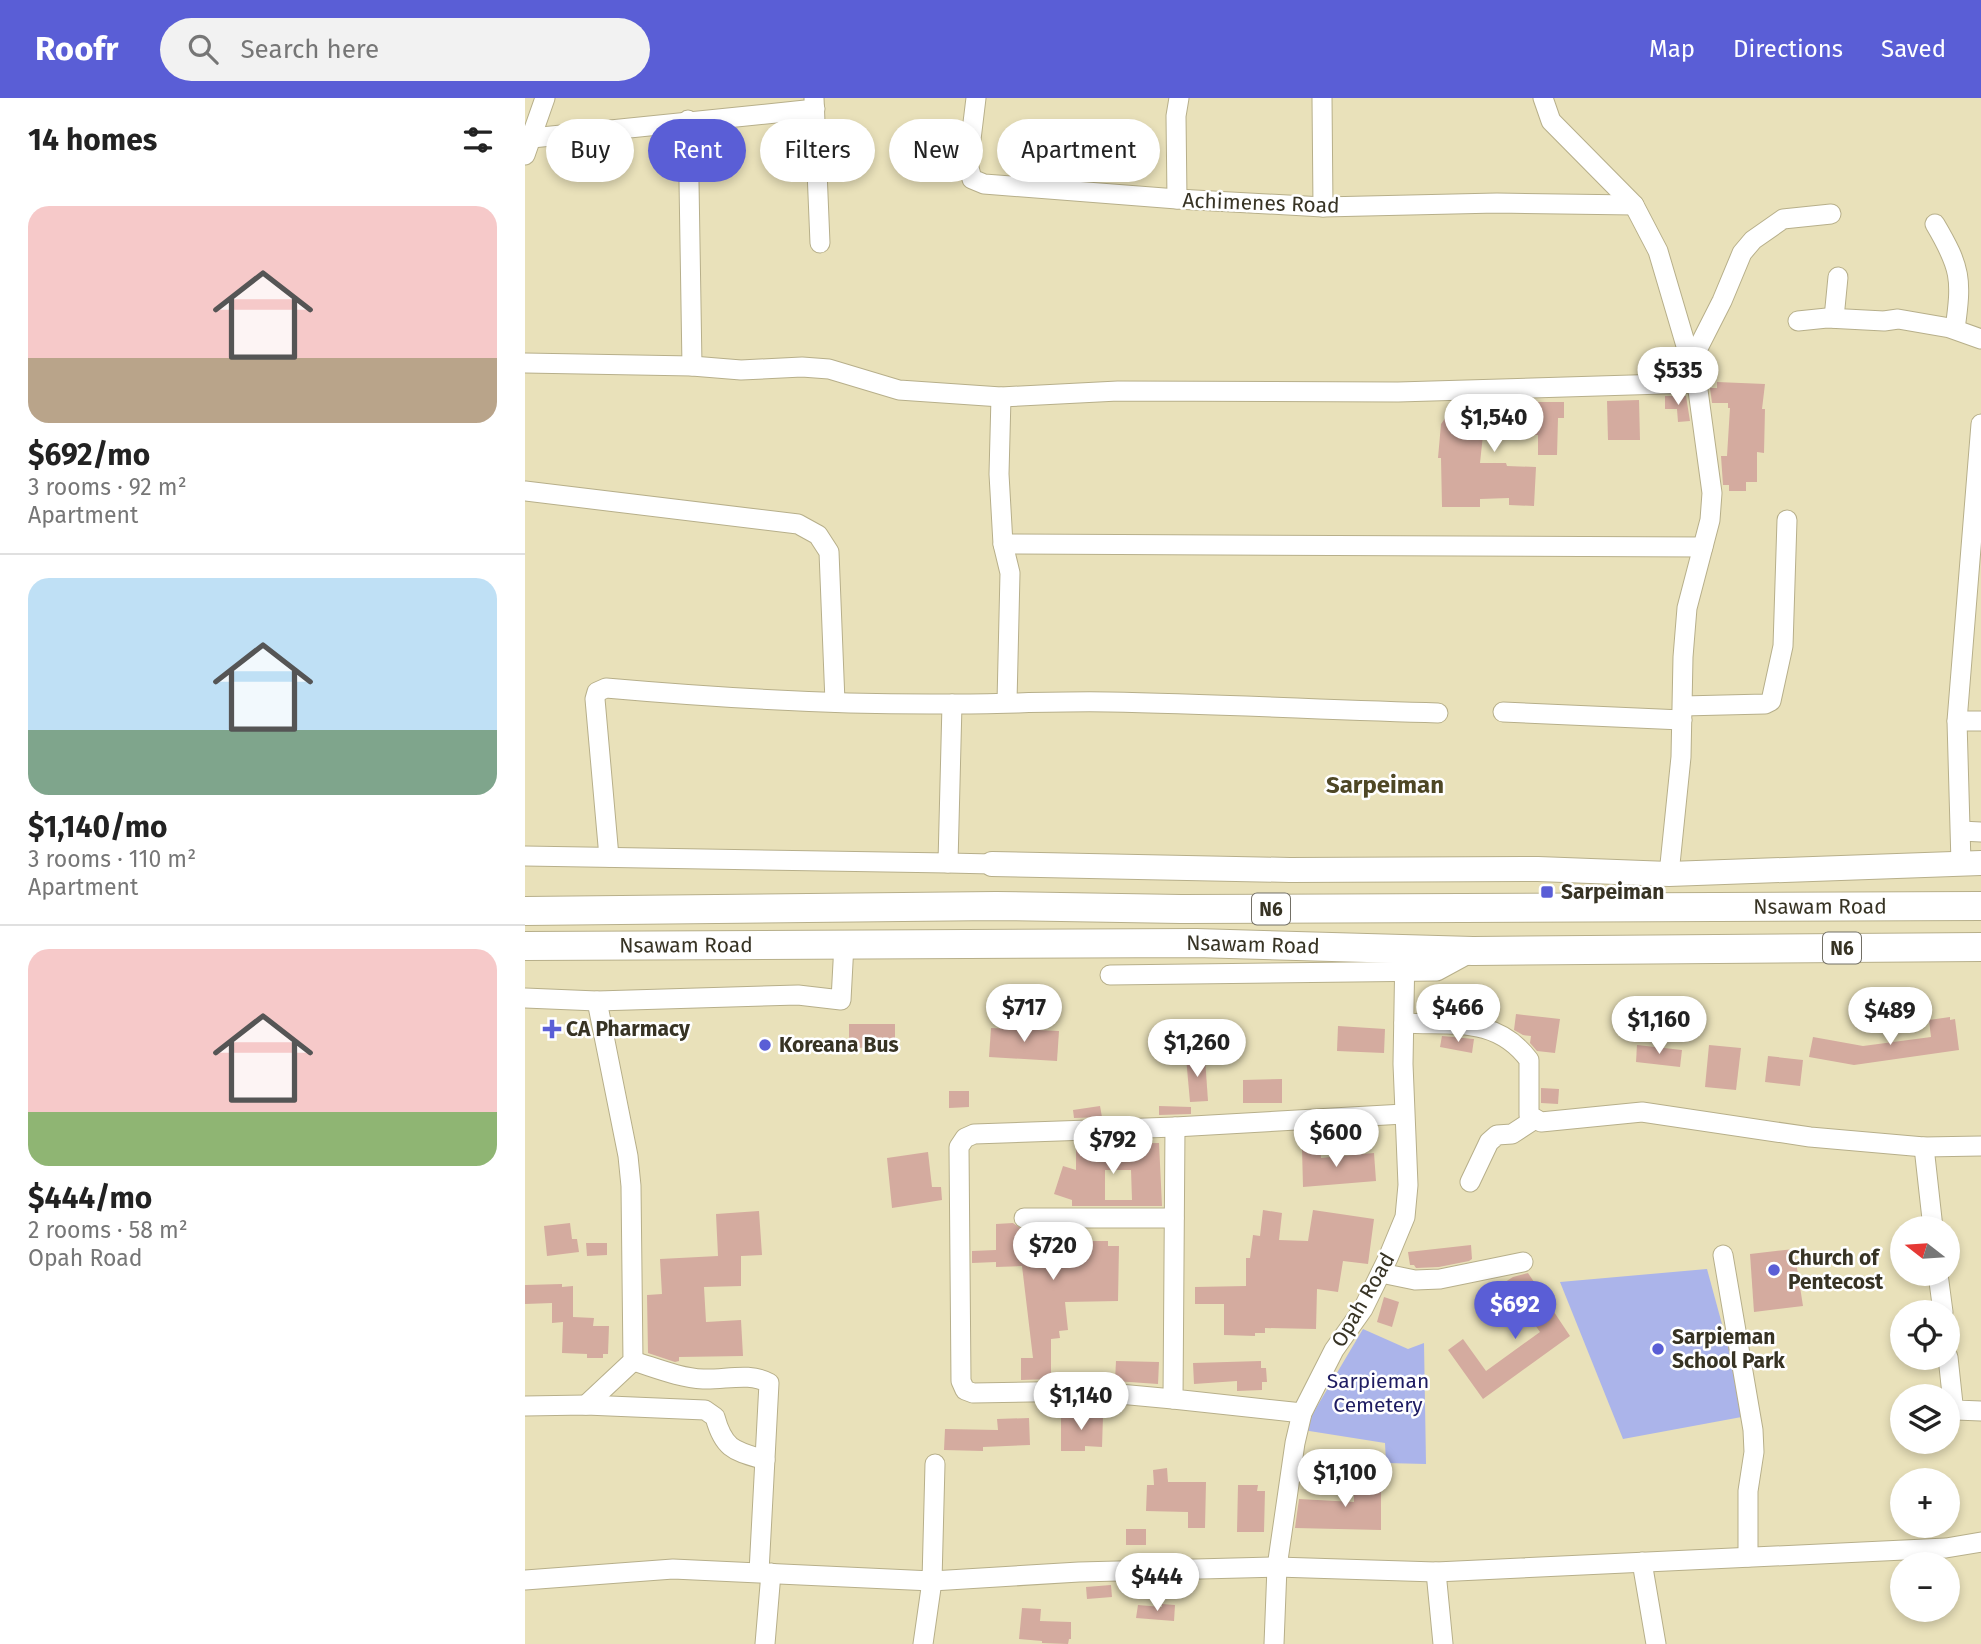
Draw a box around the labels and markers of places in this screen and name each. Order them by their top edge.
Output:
pin: $535 [1637,348,1719,407]
pin: $1,540 [1437,394,1551,454]
place label: Sarpeiman [1561,879,1664,905]
marker: Sarpeiman [1539,884,1555,900]
pin: $717 [983,984,1065,1044]
pin: $466 [1417,984,1499,1044]
pin: $489 [1849,988,1931,1047]
pin: $1,160 [1602,996,1716,1056]
place label: CA Pharmacy [566,1016,690,1042]
pin: $1,260 [1140,1020,1254,1079]
marker: CA Pharmacy [544,1021,560,1037]
place label: Koreana Bus [779,1032,899,1058]
marker: Koreana Bus [757,1037,773,1053]
pin: $600 [1295,1110,1377,1169]
pin: $792 [1072,1116,1154,1176]
pin: $720 [1012,1222,1094,1282]
place label: Church of Pentecost [1788,1245,1884,1295]
marker: Church of Pentecost [1766,1262,1782,1278]
pin: $692 [1474,1282,1556,1341]
place label: Sarpieman School Park [1672,1324,1785,1374]
marker: Sarpieman School Park [1650,1341,1666,1357]
pin: $1,140 [1024,1372,1138,1432]
pin: $1,100 [1288,1450,1402,1509]
pin: $444 [1116,1554,1198,1613]

